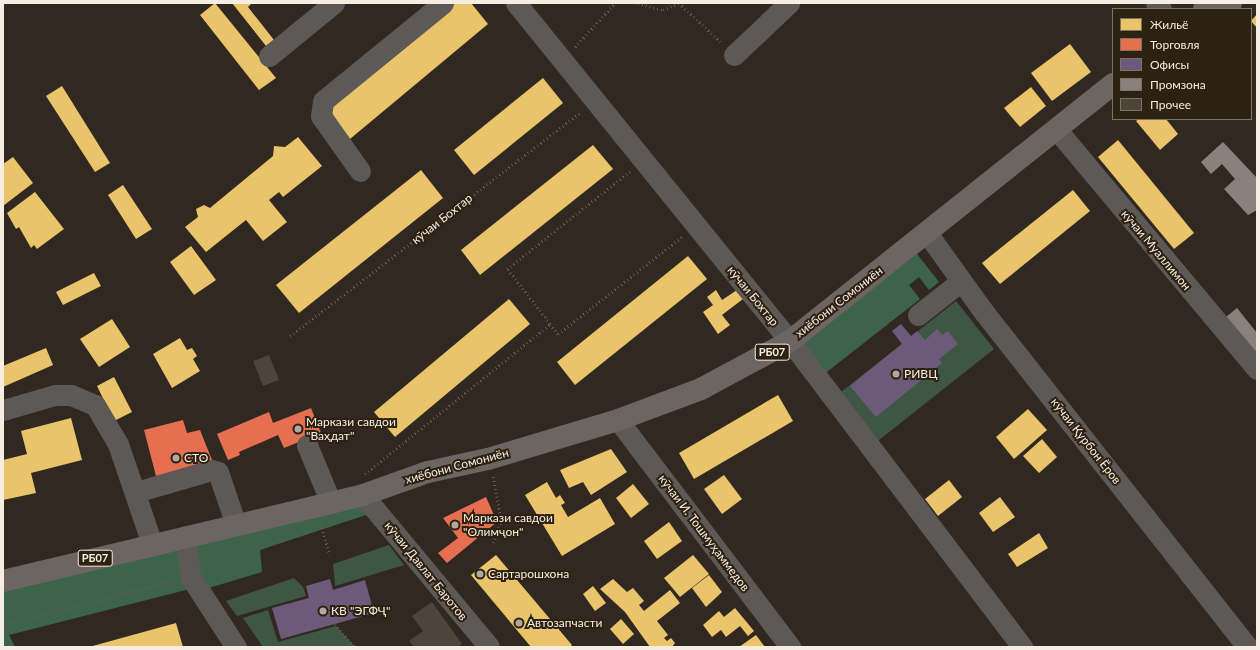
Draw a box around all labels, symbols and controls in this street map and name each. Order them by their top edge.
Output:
legend [1112,8,1252,120]
text: Жильё [1150,17,1188,32]
text: Торговля [1150,37,1200,52]
text: Офисы [1150,57,1189,72]
text: Промзона [1150,77,1206,92]
text: Прочее [1150,97,1191,112]
street label: кӯчаи Бохтар [409,191,475,247]
street label: кӯчаи Муаллимон [1118,207,1194,293]
street label: кӯчаи Бохтар [724,263,782,329]
street label: хиёбони Сомониён [793,264,885,340]
road number: РБ07 [754,343,790,361]
place label: РИВЦ [904,367,937,381]
marker: РИВЦ [891,369,901,379]
street label: кӯчаи Қурбон Ёров [1048,395,1124,487]
place label: Маркази савдои "Ваҳдат" [306,415,396,443]
marker: Маркази савдои "Ваҳдат" [293,424,303,434]
street label: хиёбони Сомониён [404,445,510,487]
place label: СТО [184,451,208,465]
marker: СТО [171,453,181,463]
street label: кӯчаи И. Тошмуҳаммедов [655,472,753,594]
place label: Маркази савдои "Олимҷон" [463,511,553,539]
street label: кӯчаи Давлат Баротов [382,519,470,623]
marker: Маркази савдои "Олимҷон" [450,520,460,530]
road number: РБ07 [77,549,113,567]
place label: Сартарошхона [488,567,569,581]
marker: Сартарошхона [475,569,485,579]
place label: КВ "ЭГФҶ" [331,604,390,618]
marker: КВ "ЭГФҶ" [318,606,328,616]
place label: Автозапчасти [527,616,602,630]
marker: Автозапчасти [514,618,524,628]

